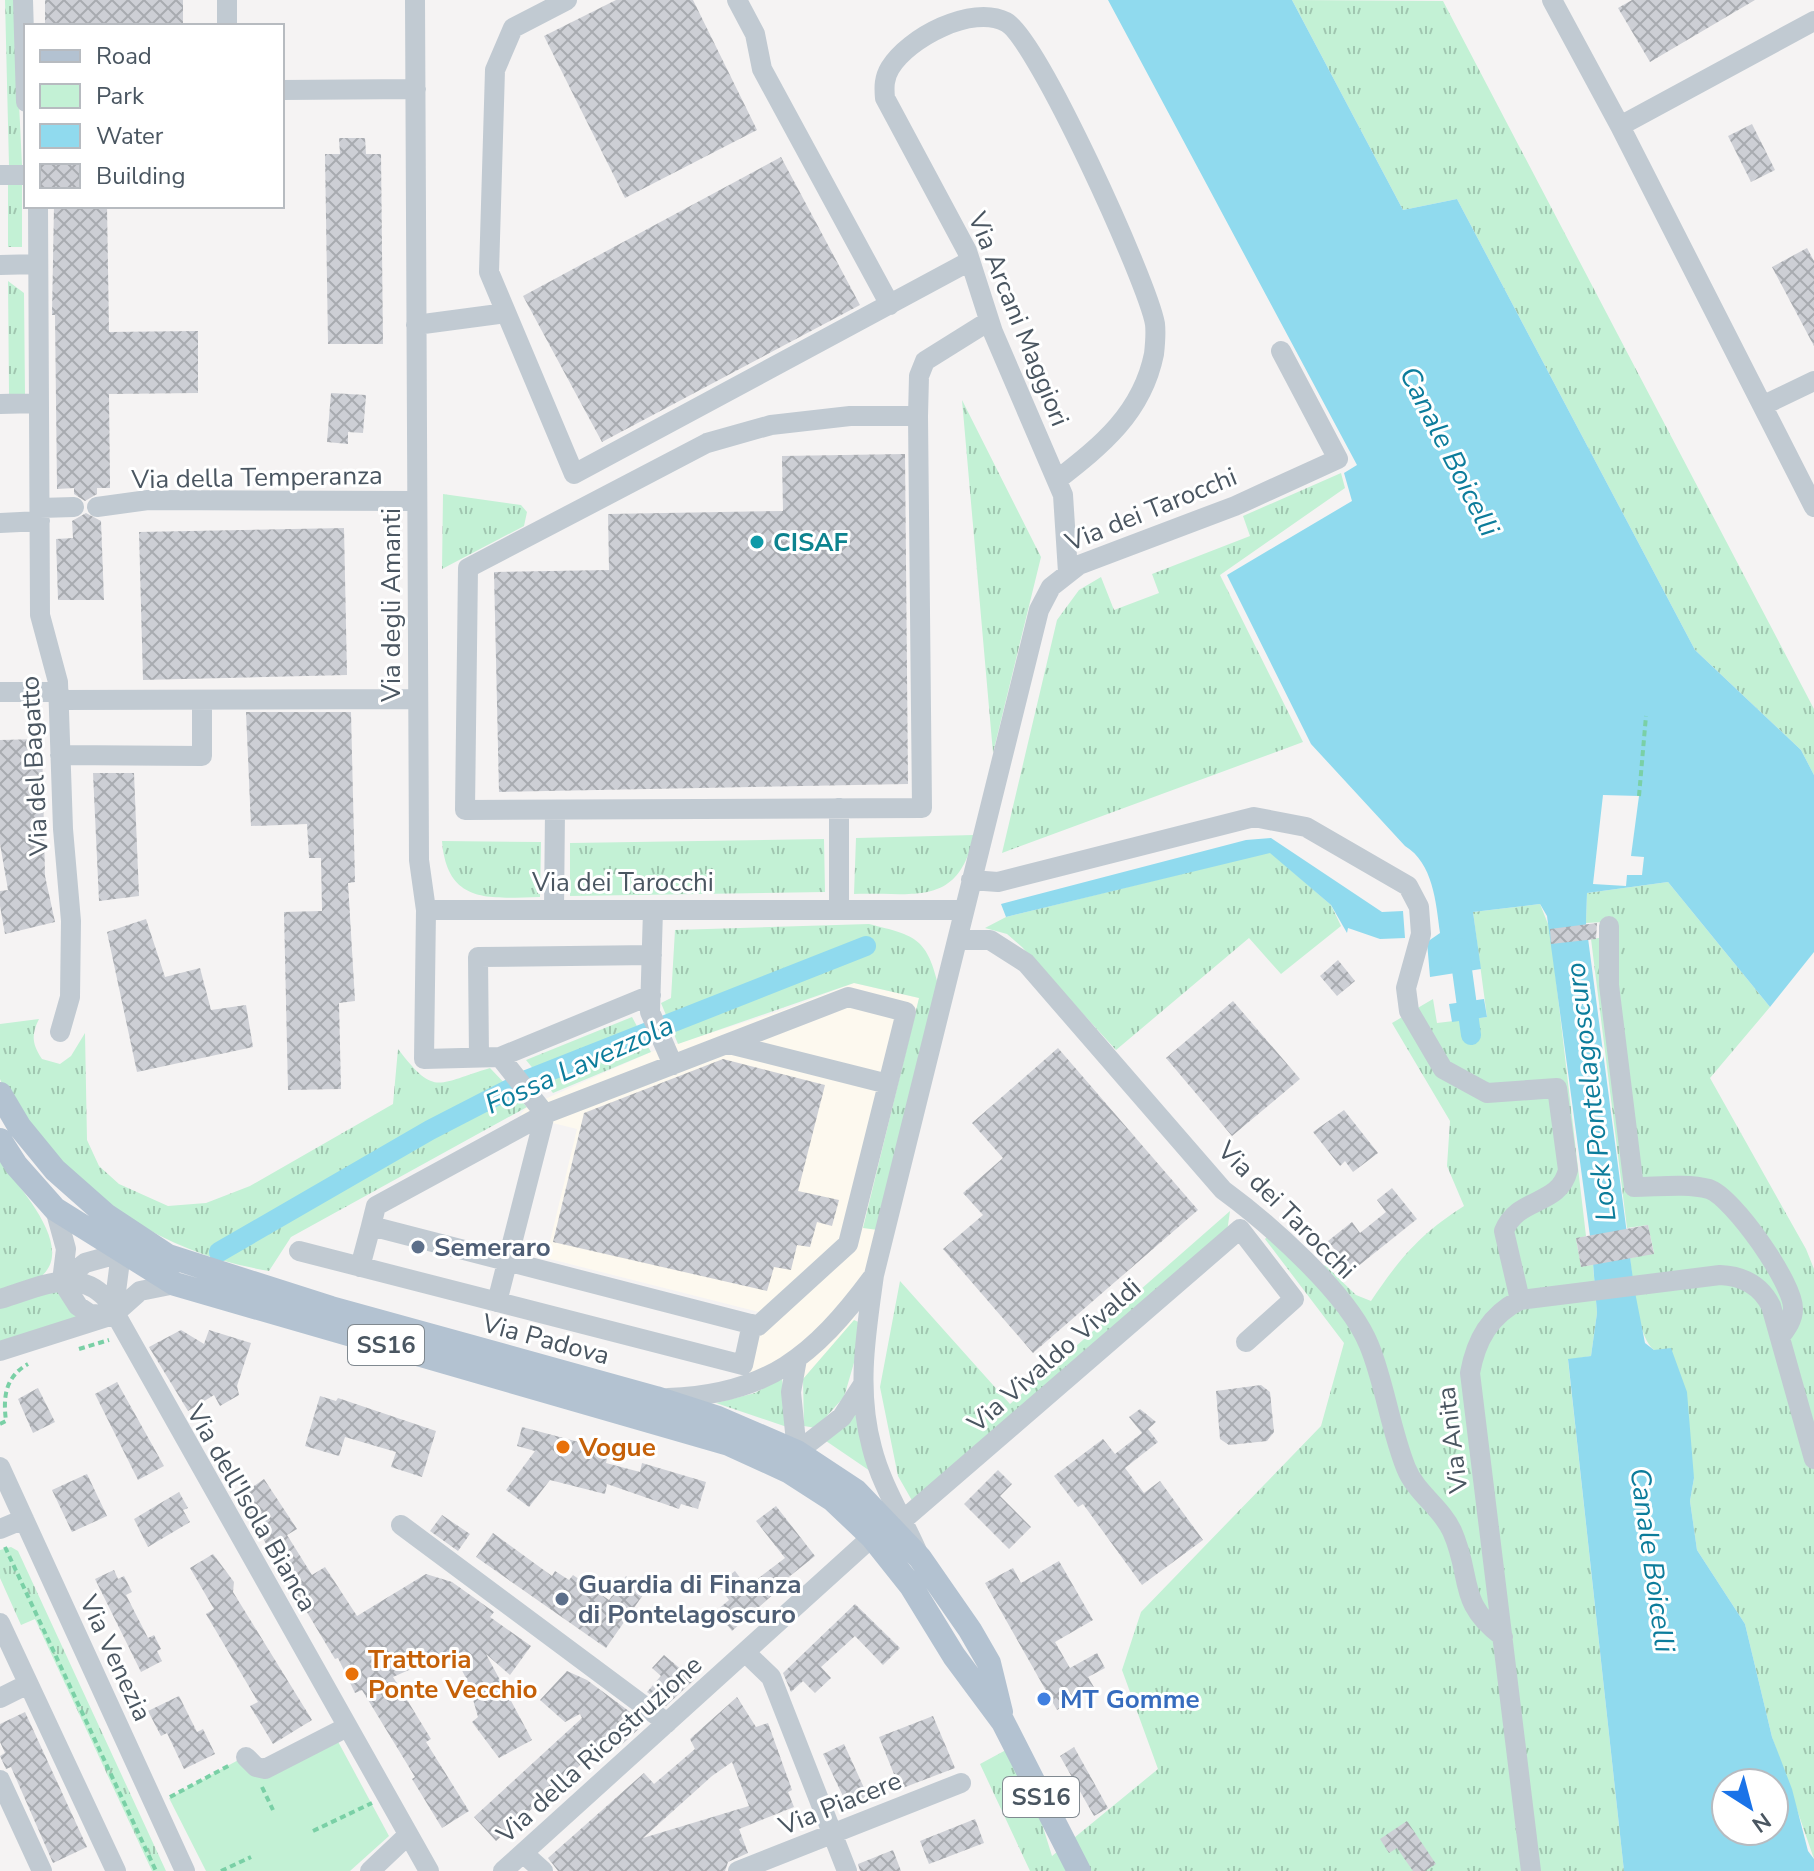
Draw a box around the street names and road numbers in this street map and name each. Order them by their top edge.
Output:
street label: Via Arcani Maggiori [959,206,1077,431]
street label: Via della Temperanza [130,458,383,497]
street label: Via dei Tarocchi [1059,459,1242,560]
street label: Via degli Amanti [374,508,409,703]
street label: Via del Bagatto [12,675,57,858]
street label: Via dei Tarocchi [531,865,714,900]
street label: Via dei Tarocchi [1209,1133,1363,1287]
street label: Via Vivaldo Vivaldi [960,1270,1148,1441]
street label: Via Padova [477,1305,613,1373]
road number: SS16 [348,1325,424,1365]
street label: Via Anita [1429,1385,1477,1496]
street label: Via dell'Isola Bianca [178,1398,325,1618]
street label: Via Venezia [71,1589,160,1727]
street label: Via della Ricostruzione [488,1648,710,1852]
street label: Via Piacere [773,1763,907,1844]
road number: SS16 [1003,1777,1079,1817]

